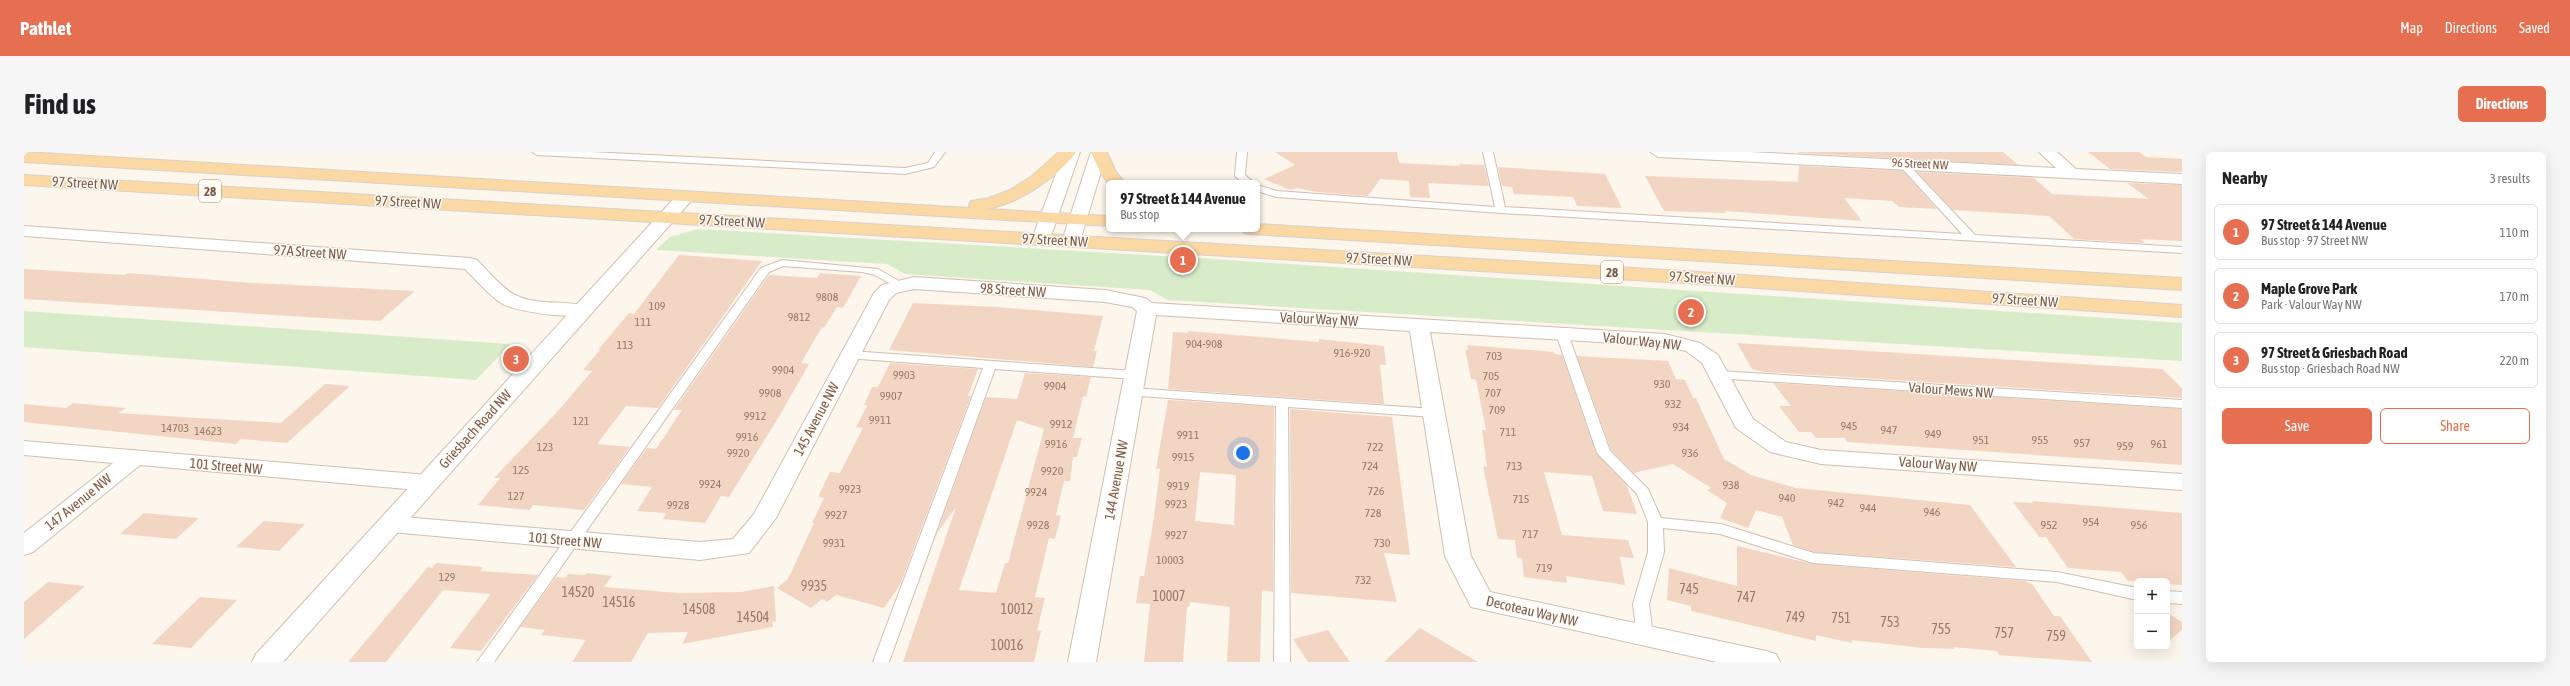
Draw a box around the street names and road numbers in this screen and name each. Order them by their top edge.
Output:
street label: 96 Street NW [1891,156,1949,172]
street label: 97 Street NW [52,173,119,193]
road number: 28 [199,180,221,202]
street label: 97 Street NW [375,192,442,212]
street label: 97 Street NW [699,211,766,231]
street label: 97 Street NW [1022,230,1089,250]
street label: 97A Street NW [273,241,348,263]
street label: 97 Street NW [1346,249,1413,269]
road number: 28 [1601,261,1623,283]
street label: 97 Street NW [1668,268,1736,288]
street label: 98 Street NW [979,280,1047,300]
street label: 97 Street NW [1991,290,2059,310]
street label: Valour Way NW [1280,309,1359,329]
street label: Valour Way NW [1602,329,1683,353]
street label: 145 Avenue NW [790,379,842,458]
street label: Valour Mews NW [1908,379,1995,401]
street label: Griesbach Road NW [436,386,515,472]
street label: 144 Avenue NW [1101,438,1131,521]
street label: Valour Way NW [1898,453,1978,475]
street label: 101 Street NW [189,455,264,477]
street label: 147 Avenue NW [42,470,115,534]
street label: 101 Street NW [528,529,603,551]
street label: Decoteau Way NW [1485,593,1580,630]

